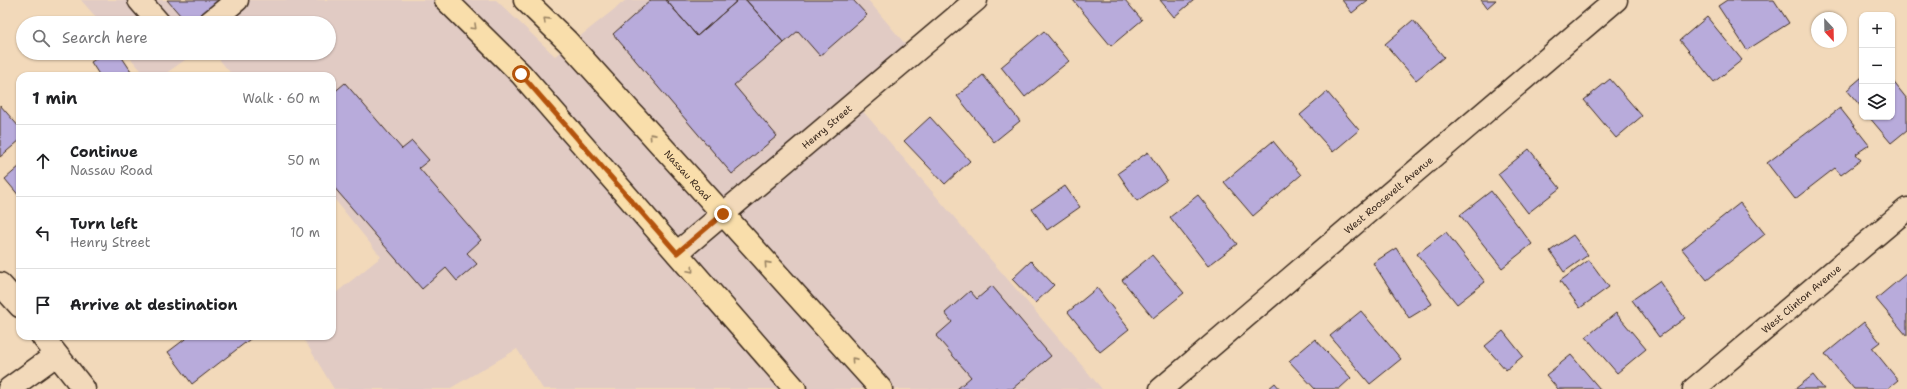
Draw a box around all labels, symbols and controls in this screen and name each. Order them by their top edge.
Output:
north arrow [1811,12,1847,48]
map controls [1859,12,1895,120]
button: + [1859,12,1895,48]
search box [16,16,336,60]
one-way arrow [543,17,551,25]
one-way arrow [469,22,477,30]
icon: search [30,27,52,49]
text: Search here [62,28,148,48]
button: − [1859,48,1895,84]
route start [512,65,530,83]
button: layers [1859,84,1895,120]
text: 1 min [32,87,77,109]
text: Walk · 60 m [243,90,320,107]
street label: Henry Street [799,102,855,152]
one-way arrow [650,133,657,140]
text: Continue [70,142,138,162]
street label: Nassau Road [661,147,714,204]
icon: ahead [32,150,54,172]
text: 50 m [287,152,320,169]
street label: West Roosevelt Avenue [1341,153,1436,237]
text: Nassau Road [70,162,153,179]
route end [714,205,732,223]
text: Turn left [70,214,138,234]
icon: left [32,222,54,244]
text: 10 m [290,224,320,241]
text: Henry Street [70,234,150,251]
one-way arrow [765,261,772,268]
street label: West Clinton Avenue [1759,262,1844,336]
one-way arrow [687,265,694,272]
icon: arrive [32,294,54,316]
text: Arrive at destination [70,295,238,315]
one-way arrow [851,357,859,365]

